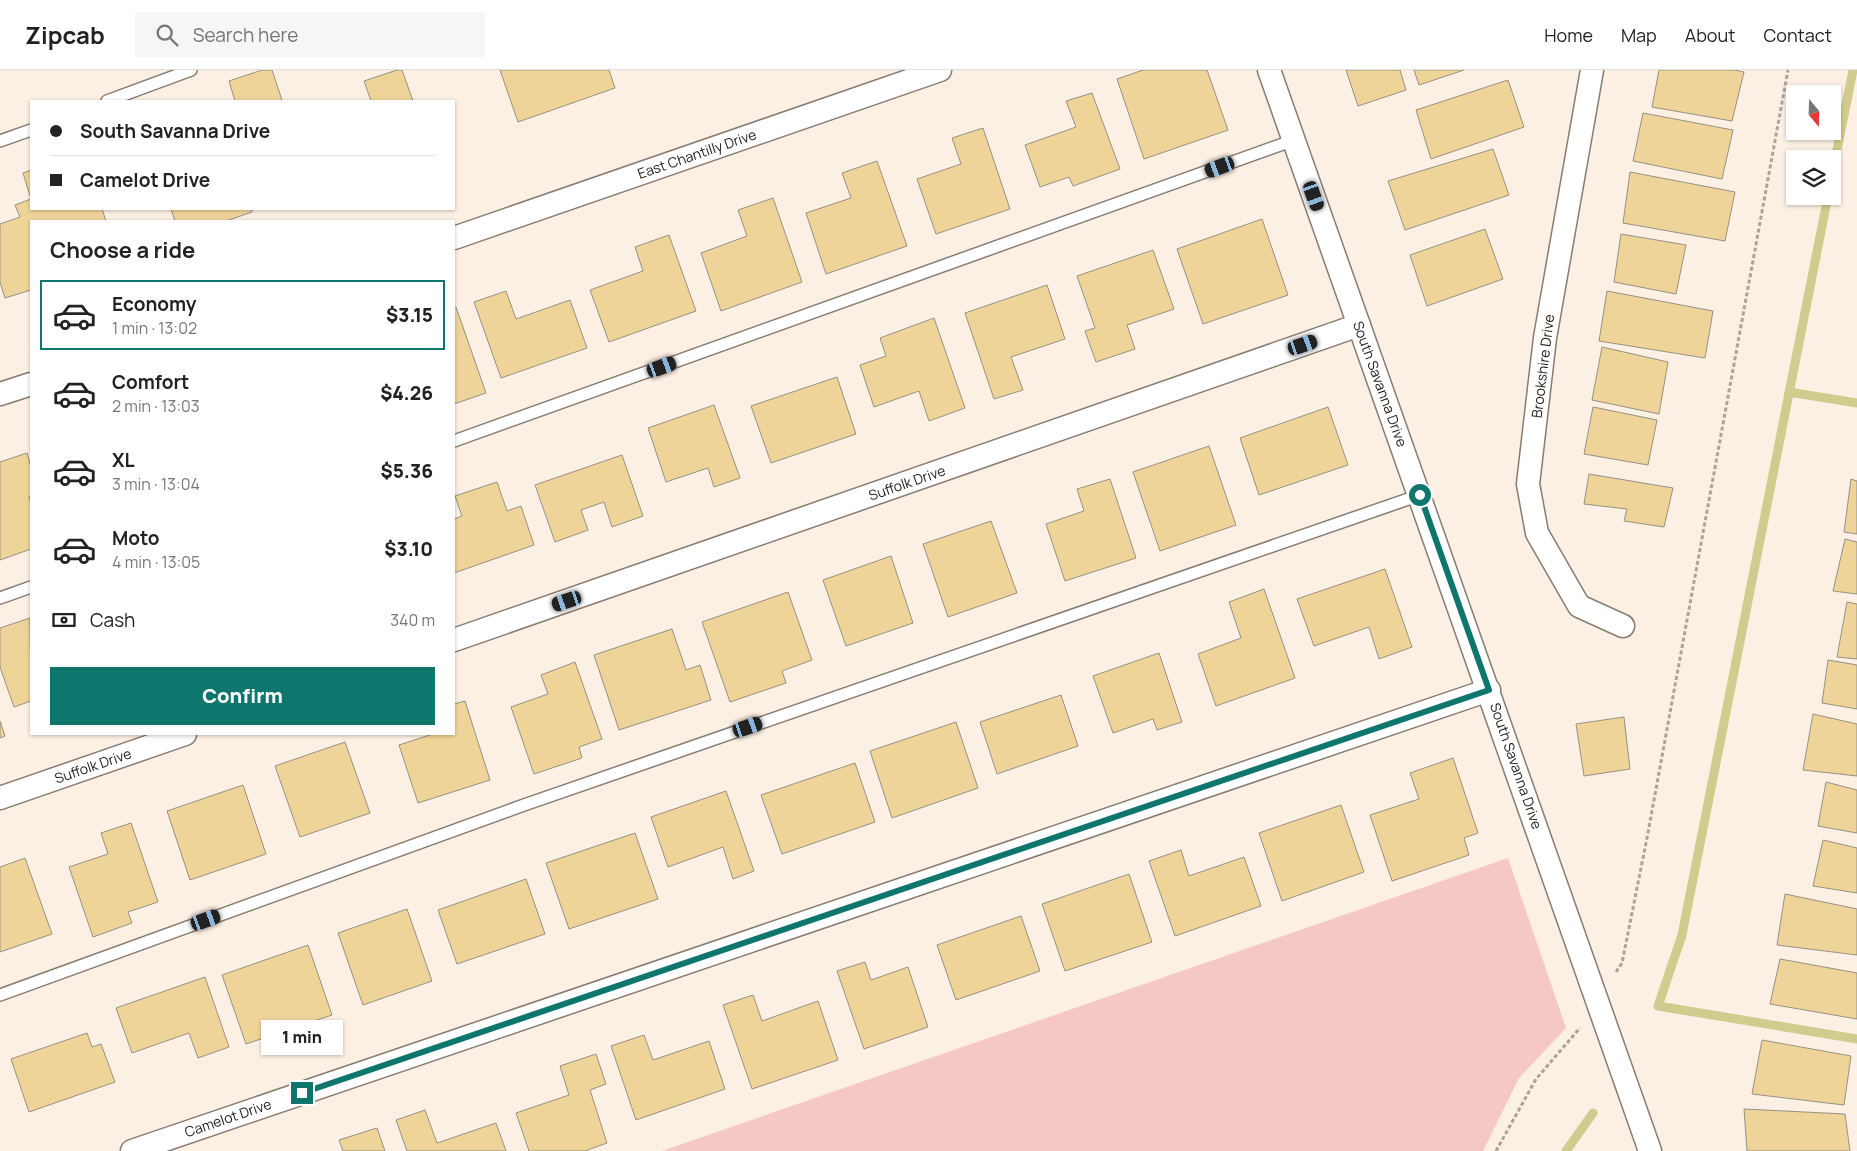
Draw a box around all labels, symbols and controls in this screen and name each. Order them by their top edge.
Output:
search box [135,12,485,57]
text: Zipcab [25,18,105,51]
icon: search [153,21,181,49]
text: Search here [193,22,298,48]
text: Home [1544,23,1593,47]
text: Map [1621,23,1657,47]
text: About [1685,23,1735,47]
text: Contact [1763,23,1832,47]
north arrow [1786,85,1841,140]
map controls [1786,85,1841,205]
text: South Savanna Drive [80,118,270,144]
street label: East Chantilly Drive [635,124,759,183]
button: layers [1786,150,1841,205]
car [1203,155,1236,179]
text: Camelot Drive [80,167,210,193]
car [1301,179,1326,213]
text: Choose a ride [50,235,195,265]
text: Economy [112,291,196,317]
icon: car [52,293,97,338]
text: $3.15 [386,302,433,328]
street label: Brookshire Drive [1527,313,1558,419]
text: 1 min · 13:02 [112,317,197,339]
street label: South Savanna Drive [1349,318,1412,449]
car [1286,333,1319,357]
car [645,355,678,379]
text: Comfort [112,369,189,395]
icon: car [52,371,97,416]
text: $4.26 [380,380,433,406]
text: 2 min · 13:03 [112,395,200,417]
text: XL [112,447,135,473]
icon: car [52,449,97,494]
text: $5.36 [381,458,433,484]
street label: Suffolk Drive [866,461,948,505]
text: 3 min · 13:04 [112,473,200,495]
route start [1409,484,1431,506]
text: Moto [112,525,159,551]
icon: car [52,527,97,572]
text: $3.10 [384,536,433,562]
text: 4 min · 13:05 [112,551,200,573]
car [550,589,583,613]
icon: cash [50,606,78,634]
text: Cash [90,607,135,633]
text: 340 m [390,609,435,631]
button: Confirm [50,667,435,725]
street label: South Savanna Drive [1486,700,1547,832]
car [731,715,764,739]
street label: Suffolk Drive [52,744,134,788]
car [189,908,222,932]
callout: 1 min [261,1020,343,1056]
text: 1 min [282,1026,322,1048]
route end [291,1082,313,1104]
street label: Camelot Drive [182,1094,274,1141]

